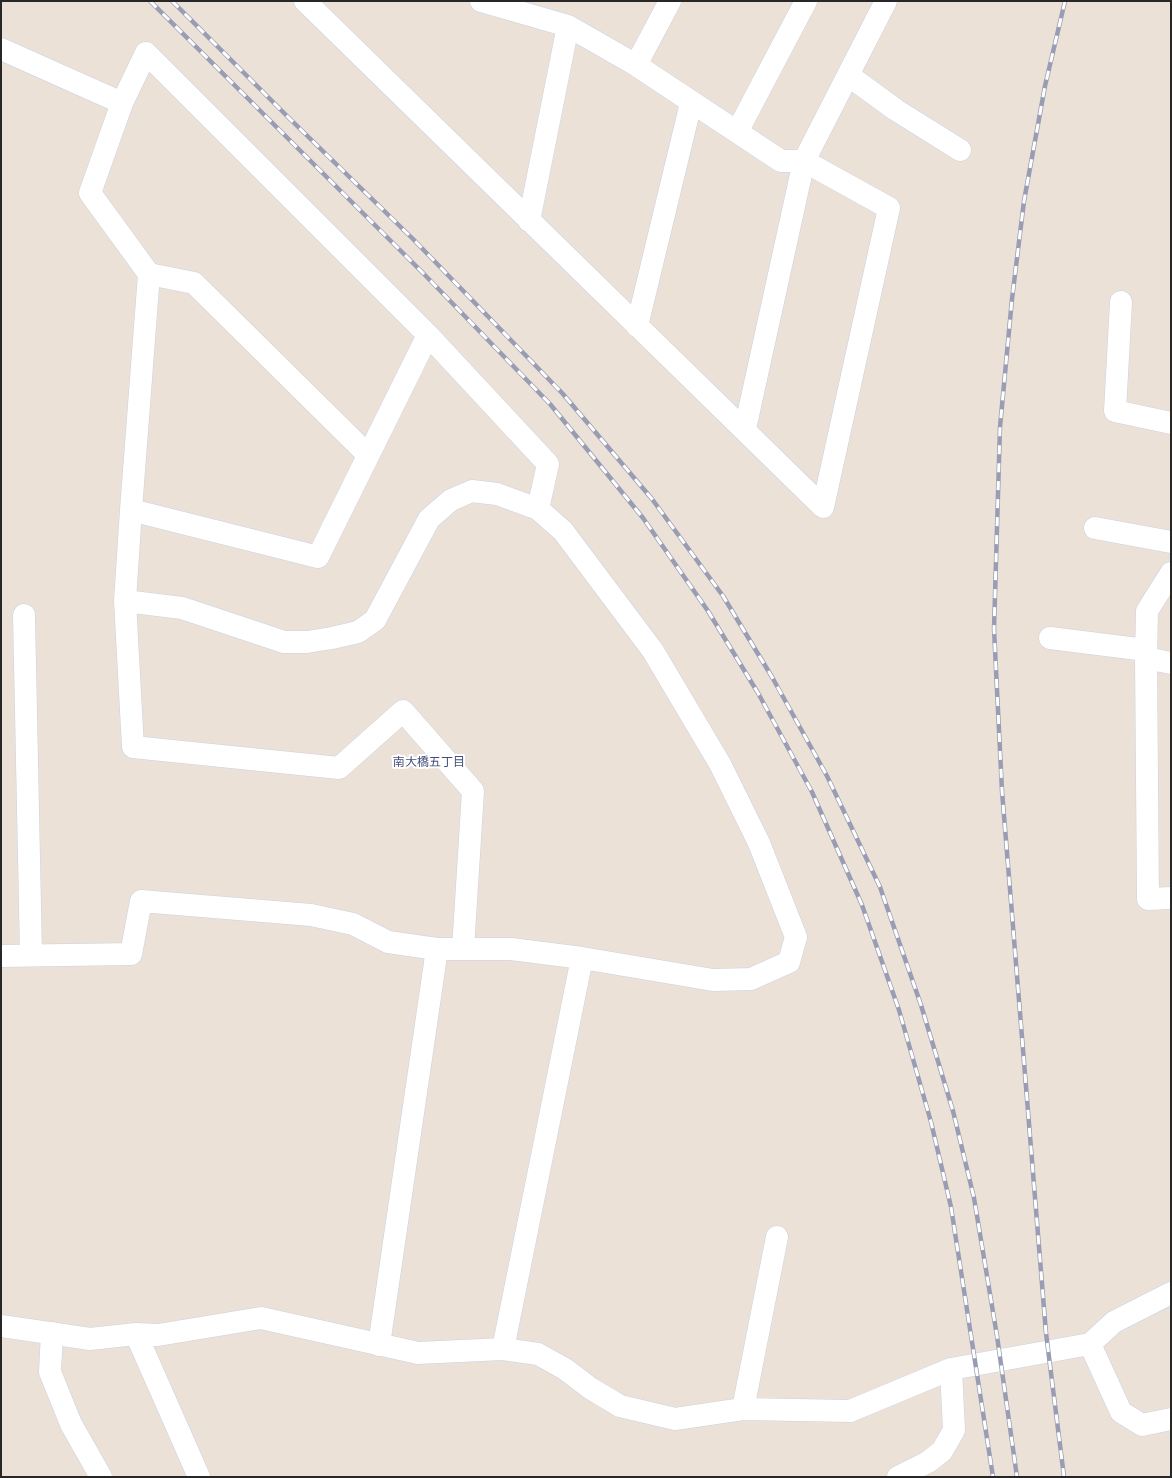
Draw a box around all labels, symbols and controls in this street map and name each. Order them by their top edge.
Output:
district label: 南大橋五丁目 [393,755,465,769]

